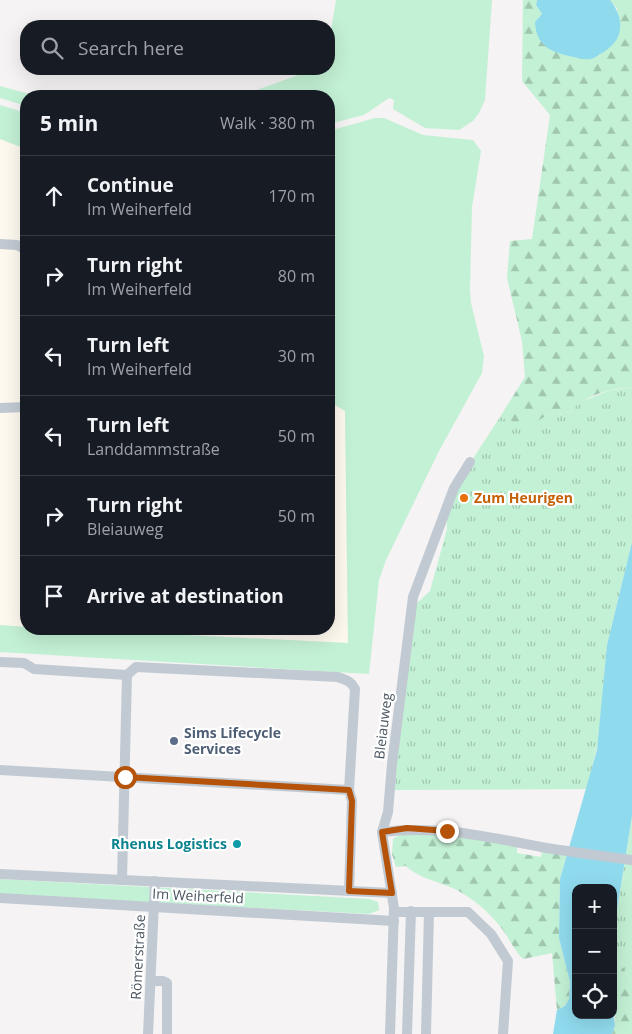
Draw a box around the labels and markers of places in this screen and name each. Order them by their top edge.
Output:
place label: Zum Heurigen [474,488,573,507]
marker: Zum Heurigen [458,492,470,504]
place label: Sims Lifecycle Services [184,723,281,758]
marker: Sims Lifecycle Services [168,735,180,747]
place label: Rhenus Logistics [111,834,227,853]
marker: Rhenus Logistics [231,838,243,850]

